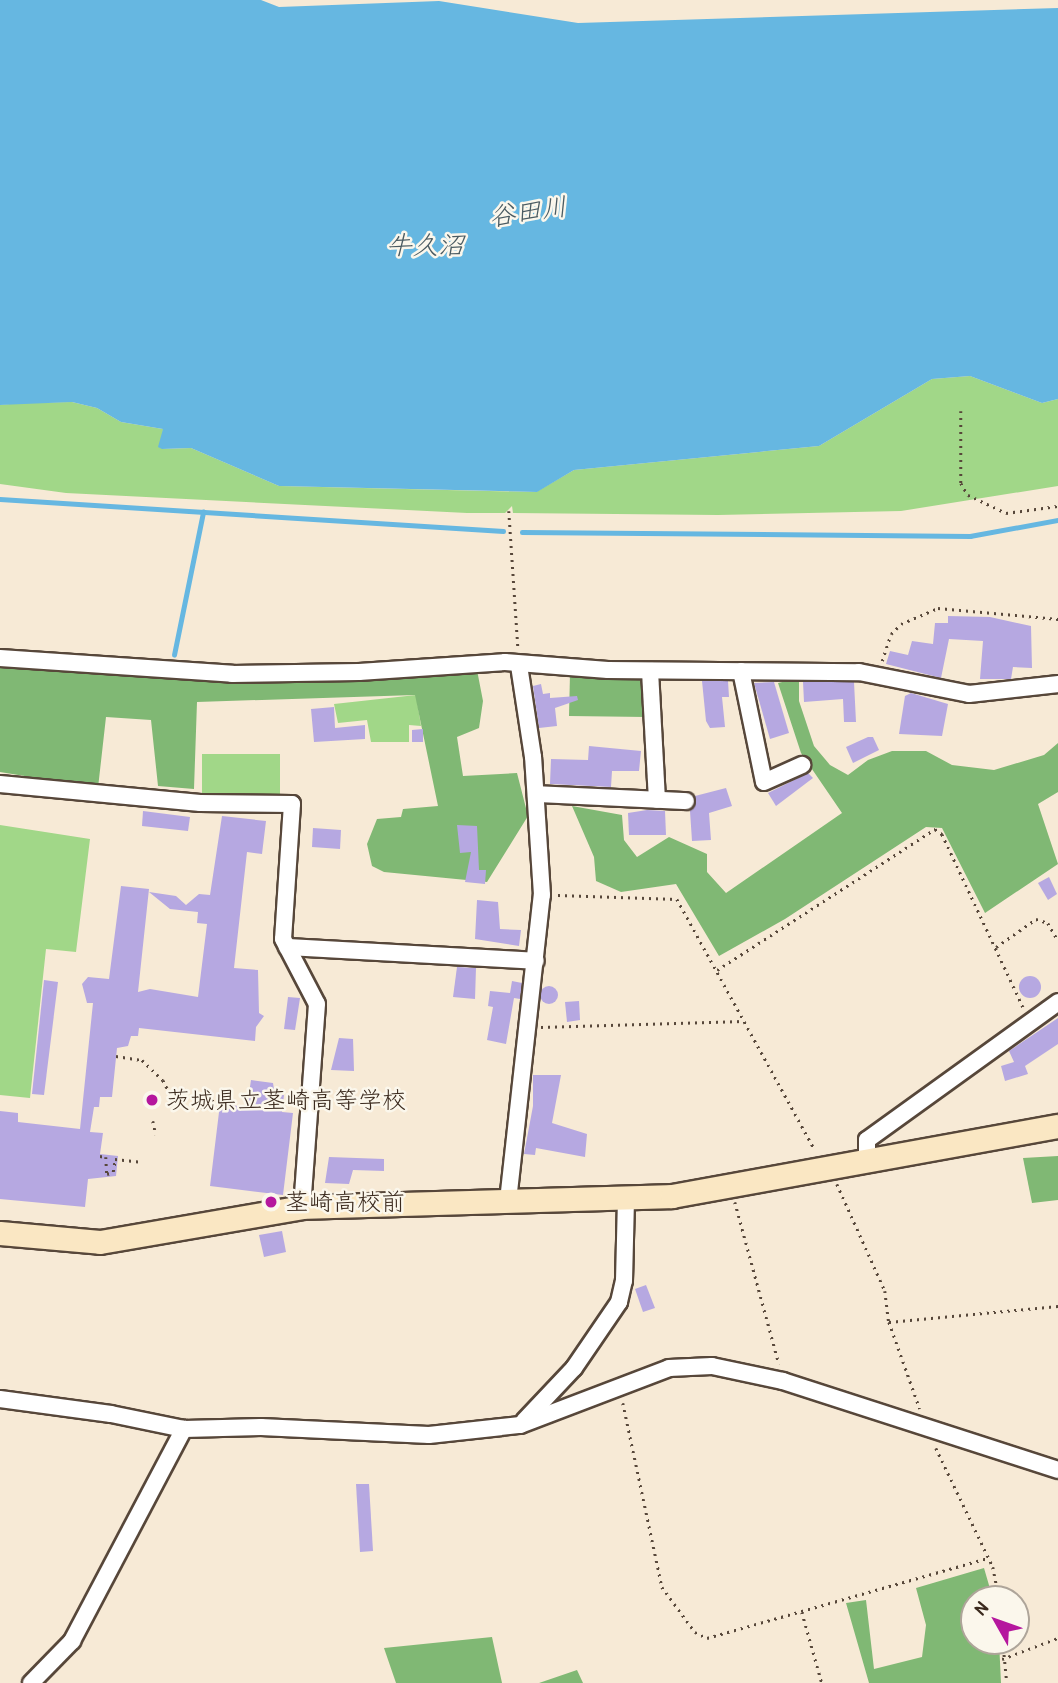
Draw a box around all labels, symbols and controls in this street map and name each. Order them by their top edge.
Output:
water label: 谷田川 [487,190,569,232]
water label: 牛久沼 [386,229,464,261]
place label: 茨城県立茎崎高等学校 [166,1086,406,1114]
marker: 茨城県立茎崎高等学校 [144,1092,160,1108]
place label: 茎崎高校前 [285,1188,405,1216]
marker: 茎崎高校前 [263,1194,279,1210]
north arrow [960,1585,1030,1655]
text: N [967,1596,994,1620]

